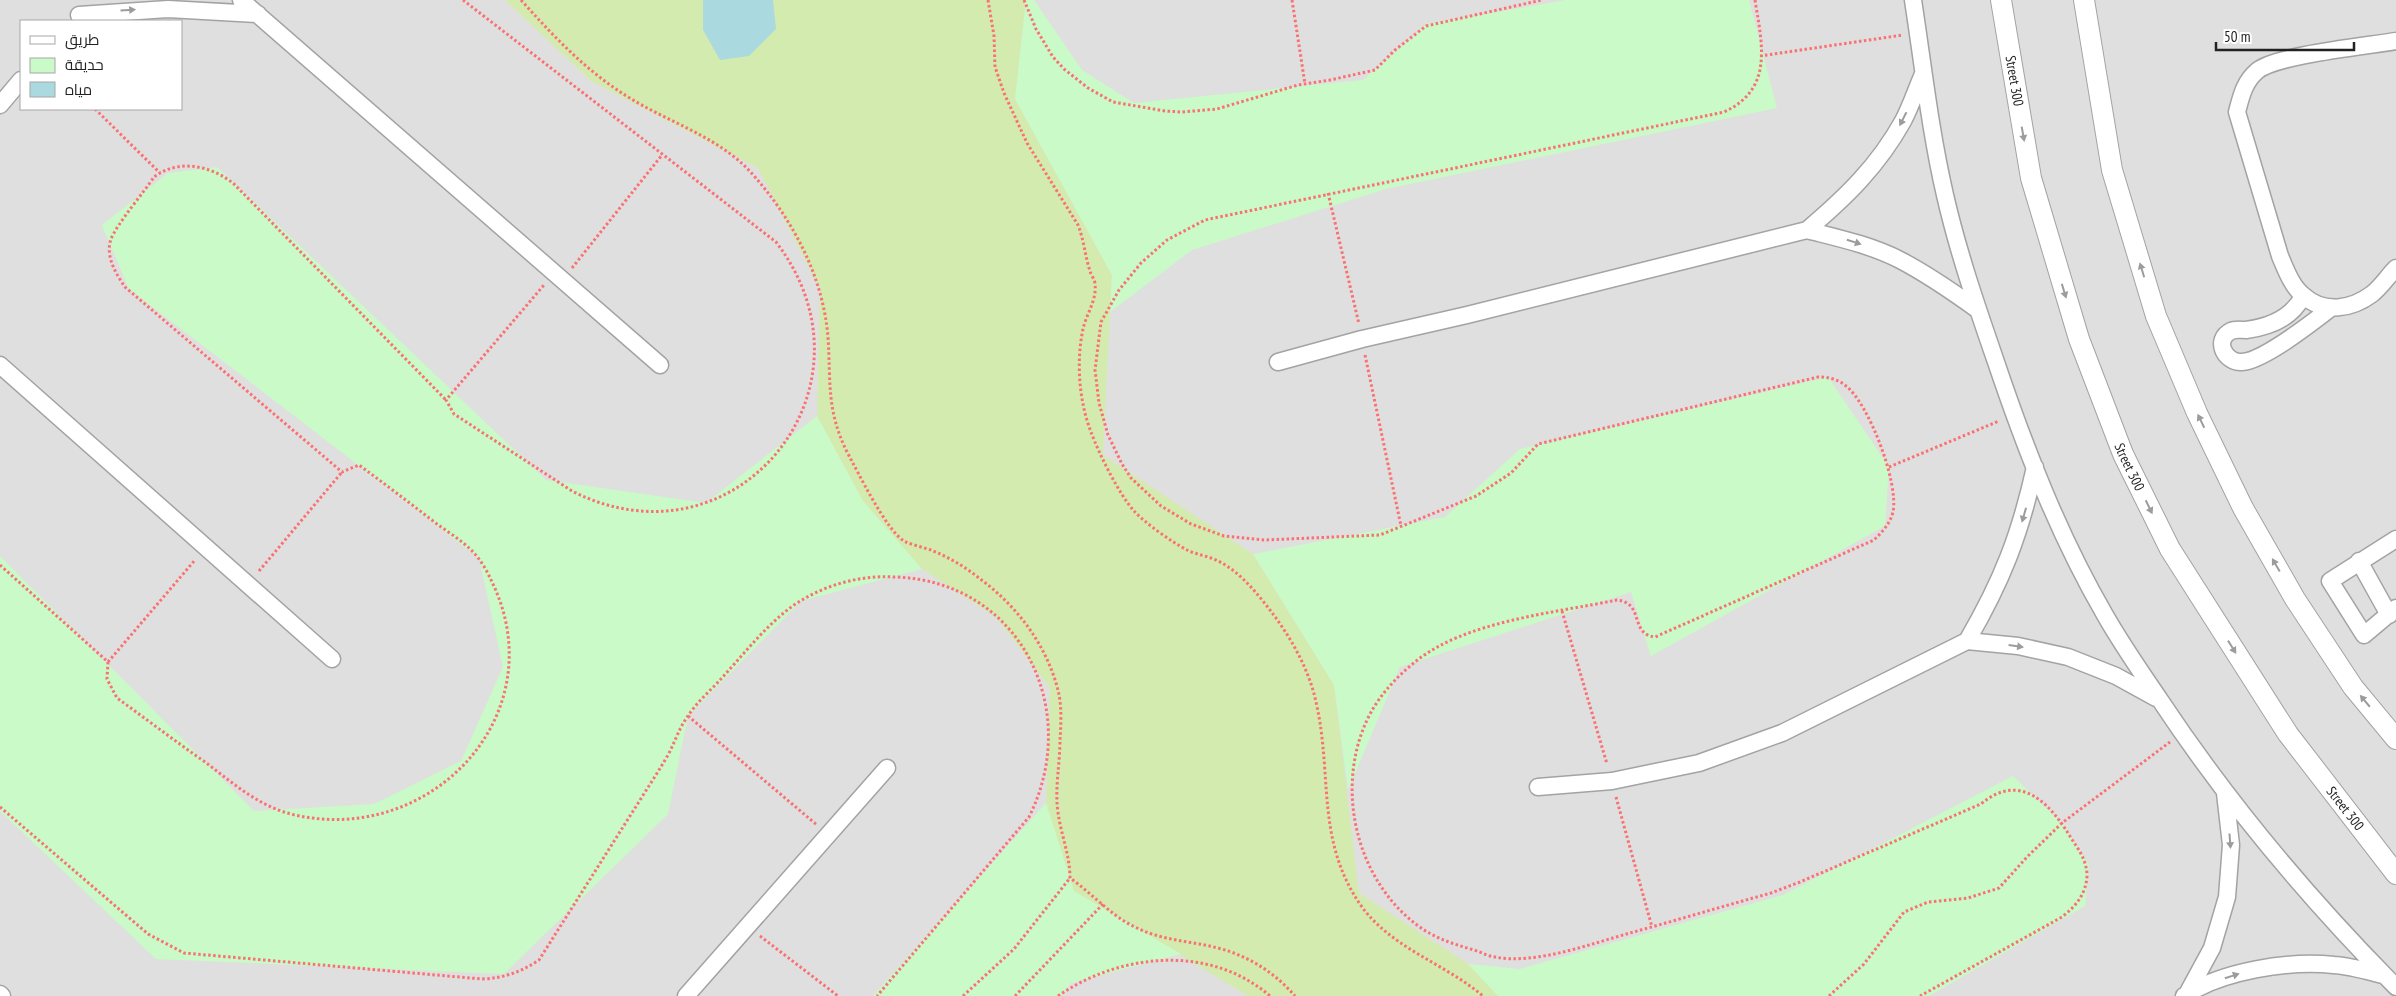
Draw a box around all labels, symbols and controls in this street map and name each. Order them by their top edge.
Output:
one-way arrow [120,6,136,14]
legend [20,20,182,110]
scale bar [2216,20,2354,52]
text: 50 m [2224,27,2250,46]
text: طريق [65,30,99,50]
street label: Street 300 [2002,54,2028,107]
text: حديقة [65,55,104,74]
text: مياه [65,80,92,99]
one-way arrow [1899,112,1907,126]
one-way arrow [2019,127,2027,143]
one-way arrow [1847,239,1862,246]
one-way arrow [2138,262,2146,277]
one-way arrow [2061,284,2069,299]
one-way arrow [2197,414,2205,429]
street label: Street 300 [2111,440,2149,494]
one-way arrow [2146,500,2154,514]
one-way arrow [2019,507,2027,522]
one-way arrow [2272,558,2280,573]
one-way arrow [2227,640,2237,654]
one-way arrow [2008,642,2024,650]
one-way arrow [2359,695,2370,708]
street label: Street 300 [2323,783,2368,834]
one-way arrow [2227,833,2235,849]
one-way arrow [2225,972,2240,980]

